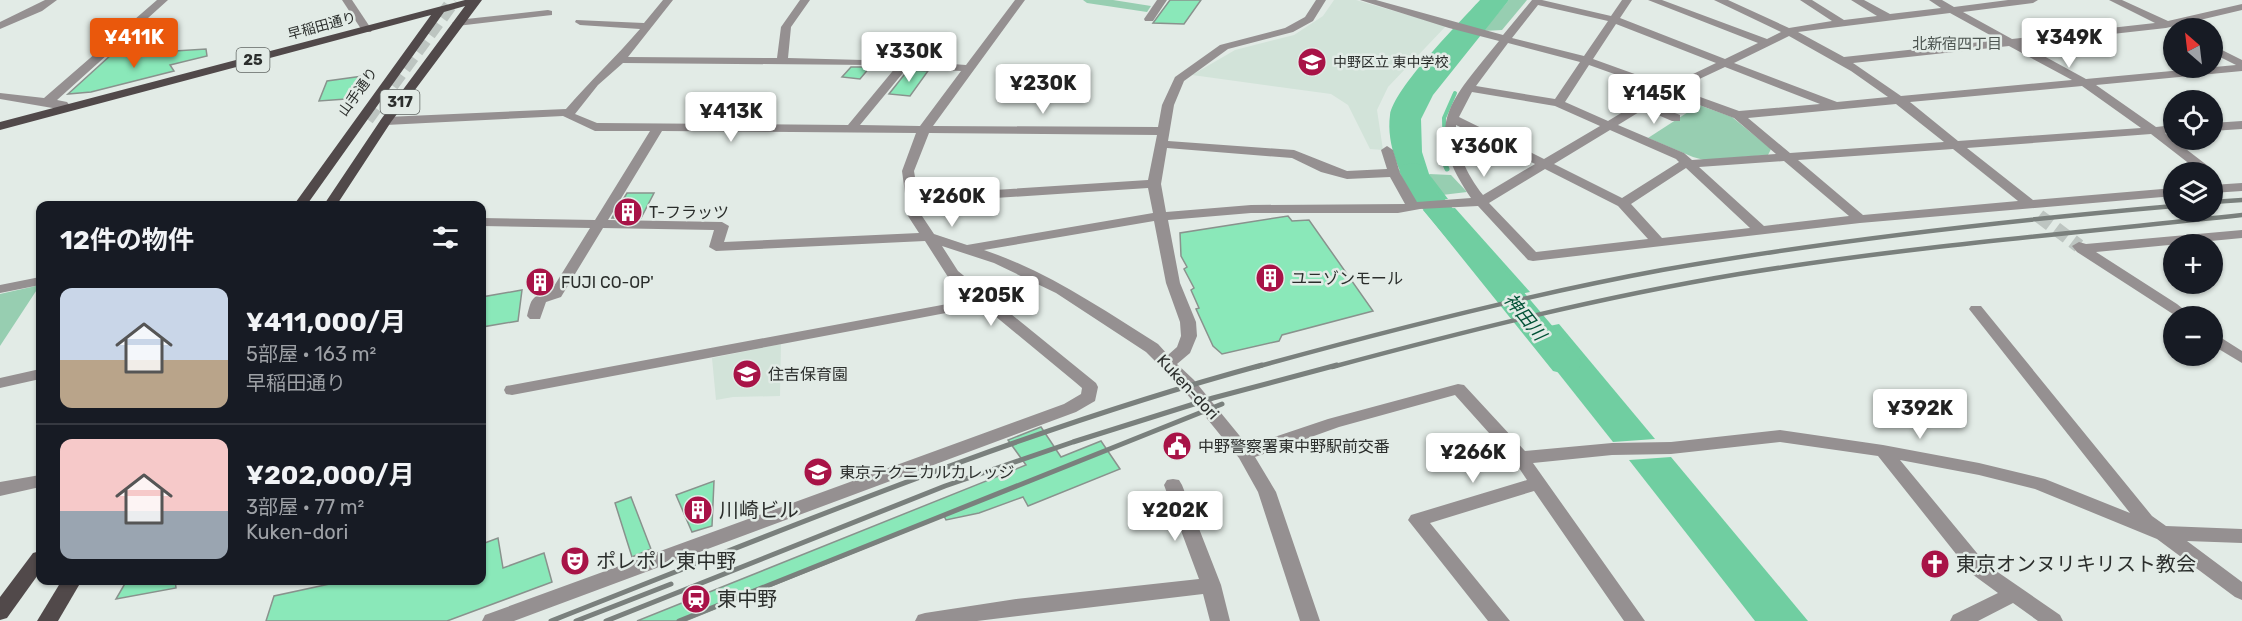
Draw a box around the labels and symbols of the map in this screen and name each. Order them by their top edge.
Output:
street label: 早稲田通り [286,9,358,43]
pin: ¥411K [92,18,176,69]
pin: ¥349K [2027,18,2111,69]
north arrow [2163,18,2223,78]
pin: ¥330K [867,32,951,83]
district label: 北新宿四丁目 [1912,35,2002,53]
school or university icon: 中野区立 東中学校 [1296,46,1328,78]
road number: 25 [236,48,270,72]
place label: 中野区立 東中学校 [1333,54,1448,71]
street label: 山手通り [335,64,381,120]
pin: ¥230K [1001,64,1085,115]
pin: ¥145K [1612,74,1696,125]
road number: 317 [380,90,420,114]
pin: ¥413K [689,92,773,143]
pin: ¥360K [1442,127,1526,178]
pin: ¥260K [910,177,994,228]
building icon: T-フラッツ [612,196,644,228]
place label: T-フラッツ [649,203,729,222]
building icon: ユニゾンモール [1254,262,1286,294]
building icon: FUJI CO-OP' [524,266,556,298]
place label: ユニゾンモール [1291,269,1403,288]
place label: FUJI CO-OP' [561,273,654,292]
pin: ¥205K [949,276,1033,327]
water label: 神田川 [1499,289,1552,346]
street label: Kuken-dori [1153,351,1223,423]
school or university icon: 住吉保育園 [731,358,763,390]
place label: 住吉保育園 [768,365,848,384]
pin: ¥392K [1878,389,1962,440]
public building icon: 中野警察署東中野駅前交番 [1161,430,1193,462]
pin: ¥266K [1431,433,1515,484]
place label: 中野警察署東中野駅前交番 [1198,437,1390,456]
school or university icon: 東京テクニカルカレッジ [802,456,834,488]
place label: 東京テクニカルカレッジ [839,463,1015,482]
pin: ¥202K [1133,491,1217,542]
building icon: 川崎ビル [682,494,714,526]
place label: 川崎ビル [719,498,799,522]
theatre icon: ポレポレ東中野 [559,545,591,577]
church icon: 東京オンヌリキリスト教会 [1919,548,1951,580]
place label: ポレポレ東中野 [596,549,736,573]
place label: 東京オンヌリキリスト教会 [1956,552,2196,576]
station icon: 東中野 [680,583,712,615]
place label: 東中野 [717,587,777,611]

